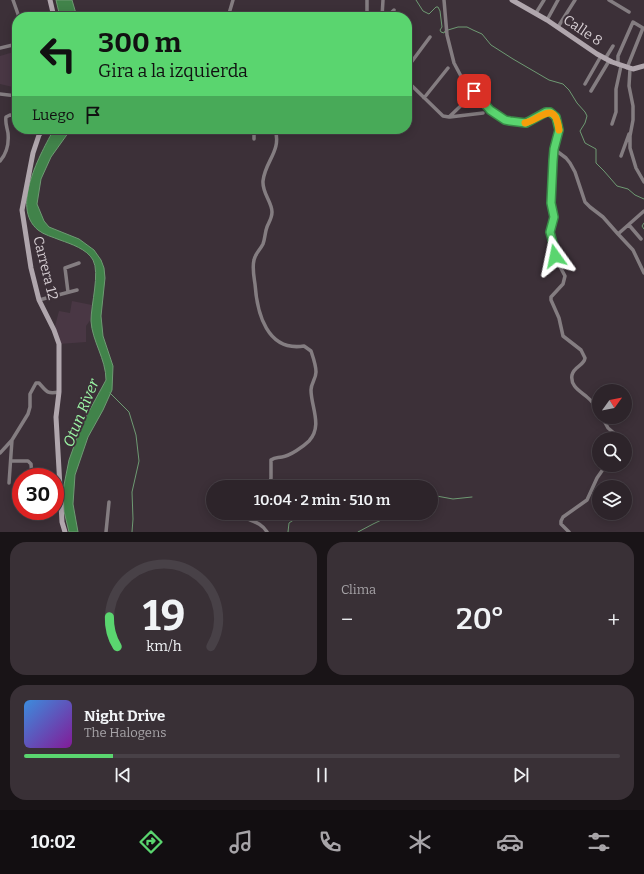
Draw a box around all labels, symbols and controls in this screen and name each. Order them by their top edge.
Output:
street label: Calle 8 [560,11,605,50]
text: 300 m [98,26,181,59]
icon: left [32,28,84,80]
text: Gira a la izquierda [98,60,248,82]
pin [457,74,491,108]
icon: arrive [463,80,485,102]
icon: arrive [82,104,104,126]
text: Luego [32,106,74,124]
street label: Carrera 12 [29,234,62,302]
position arrow [534,235,576,277]
water label: Otun River [59,376,103,450]
north arrow [592,384,632,424]
map controls [592,384,632,520]
button: search [592,432,632,472]
speed limit sign: 30 [12,468,64,520]
button: layers [592,480,632,520]
text: 10:04 · 2 min · 510 m [254,491,390,509]
text: Clima [341,582,376,597]
text: 19 [142,590,185,640]
text: 20° [456,601,505,637]
text: − [341,606,353,633]
text: + [607,606,620,633]
text: km/h [146,637,181,654]
text: Night Drive [84,707,165,725]
text: The Halogens [84,725,166,740]
icon: previous [112,764,134,786]
icon: pause [311,764,333,786]
icon: next [510,764,532,786]
icon: directions [137,828,165,856]
icon: music [227,828,255,856]
icon: phone [316,828,344,856]
icon: climate [406,828,434,856]
icon: car [496,828,524,856]
icon: filters [585,828,613,856]
text: 10:02 [31,831,76,853]

